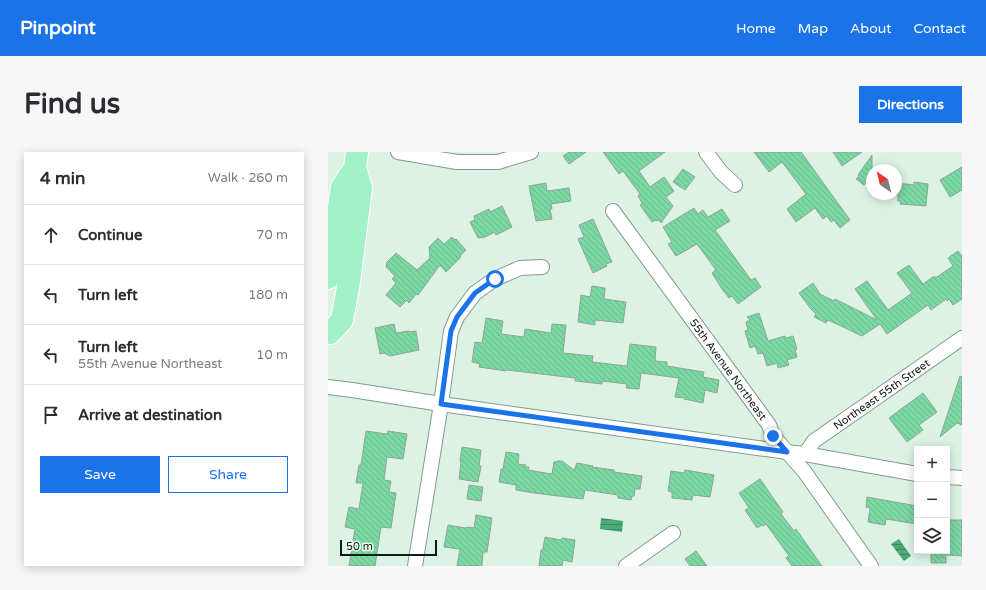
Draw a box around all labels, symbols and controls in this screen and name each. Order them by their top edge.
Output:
text: Pinpoint [20,17,96,39]
text: Home [736,20,776,37]
text: Map [798,20,828,37]
text: About [850,20,892,37]
text: Contact [914,20,966,37]
button: Directions [859,86,962,123]
text: Find us [24,87,120,121]
north arrow [866,164,902,200]
text: 4 min [40,168,85,189]
text: Walk · 260 m [208,170,288,186]
icon: ahead [40,224,62,246]
text: Continue [78,226,142,244]
text: 70 m [256,227,288,243]
route start [486,270,504,288]
icon: left [40,284,62,306]
text: Turn left [78,286,138,304]
text: 180 m [248,287,288,303]
street label: 55th Avenue Northeast [687,316,769,423]
text: Turn left [78,338,138,356]
icon: left [40,344,62,366]
text: 10 m [256,347,288,363]
text: 55th Avenue Northeast [78,356,222,372]
street label: Northeast 55th Street [831,356,932,432]
icon: arrive [40,404,62,426]
text: Arrive at destination [78,406,222,424]
route end [764,427,782,445]
map controls [914,446,950,554]
button: + [914,446,950,482]
button: Save [40,456,160,493]
button: Share [168,456,288,493]
button: − [914,482,950,518]
button: layers [914,518,950,554]
scale bar [340,538,437,557]
text: 50 m [346,540,373,553]

